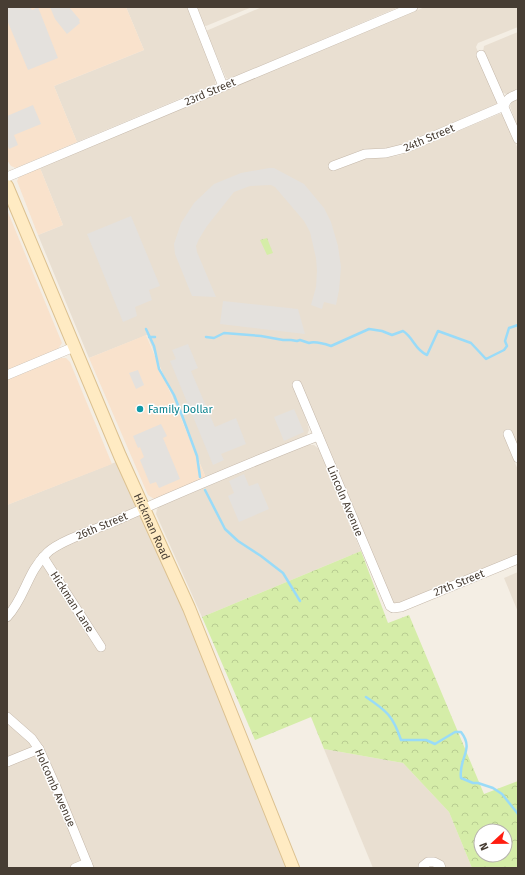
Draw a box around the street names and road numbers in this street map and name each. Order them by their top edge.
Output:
street label: 23rd Street [183,75,237,109]
street label: 24th Street [402,121,456,155]
street label: Lincoln Avenue [324,464,366,538]
street label: Hickman Road [131,491,173,562]
street label: 26th Street [74,509,130,543]
street label: 27th Street [432,567,486,599]
street label: Hickman Lane [47,569,97,635]
street label: Holcomb Avenue [32,747,78,829]

